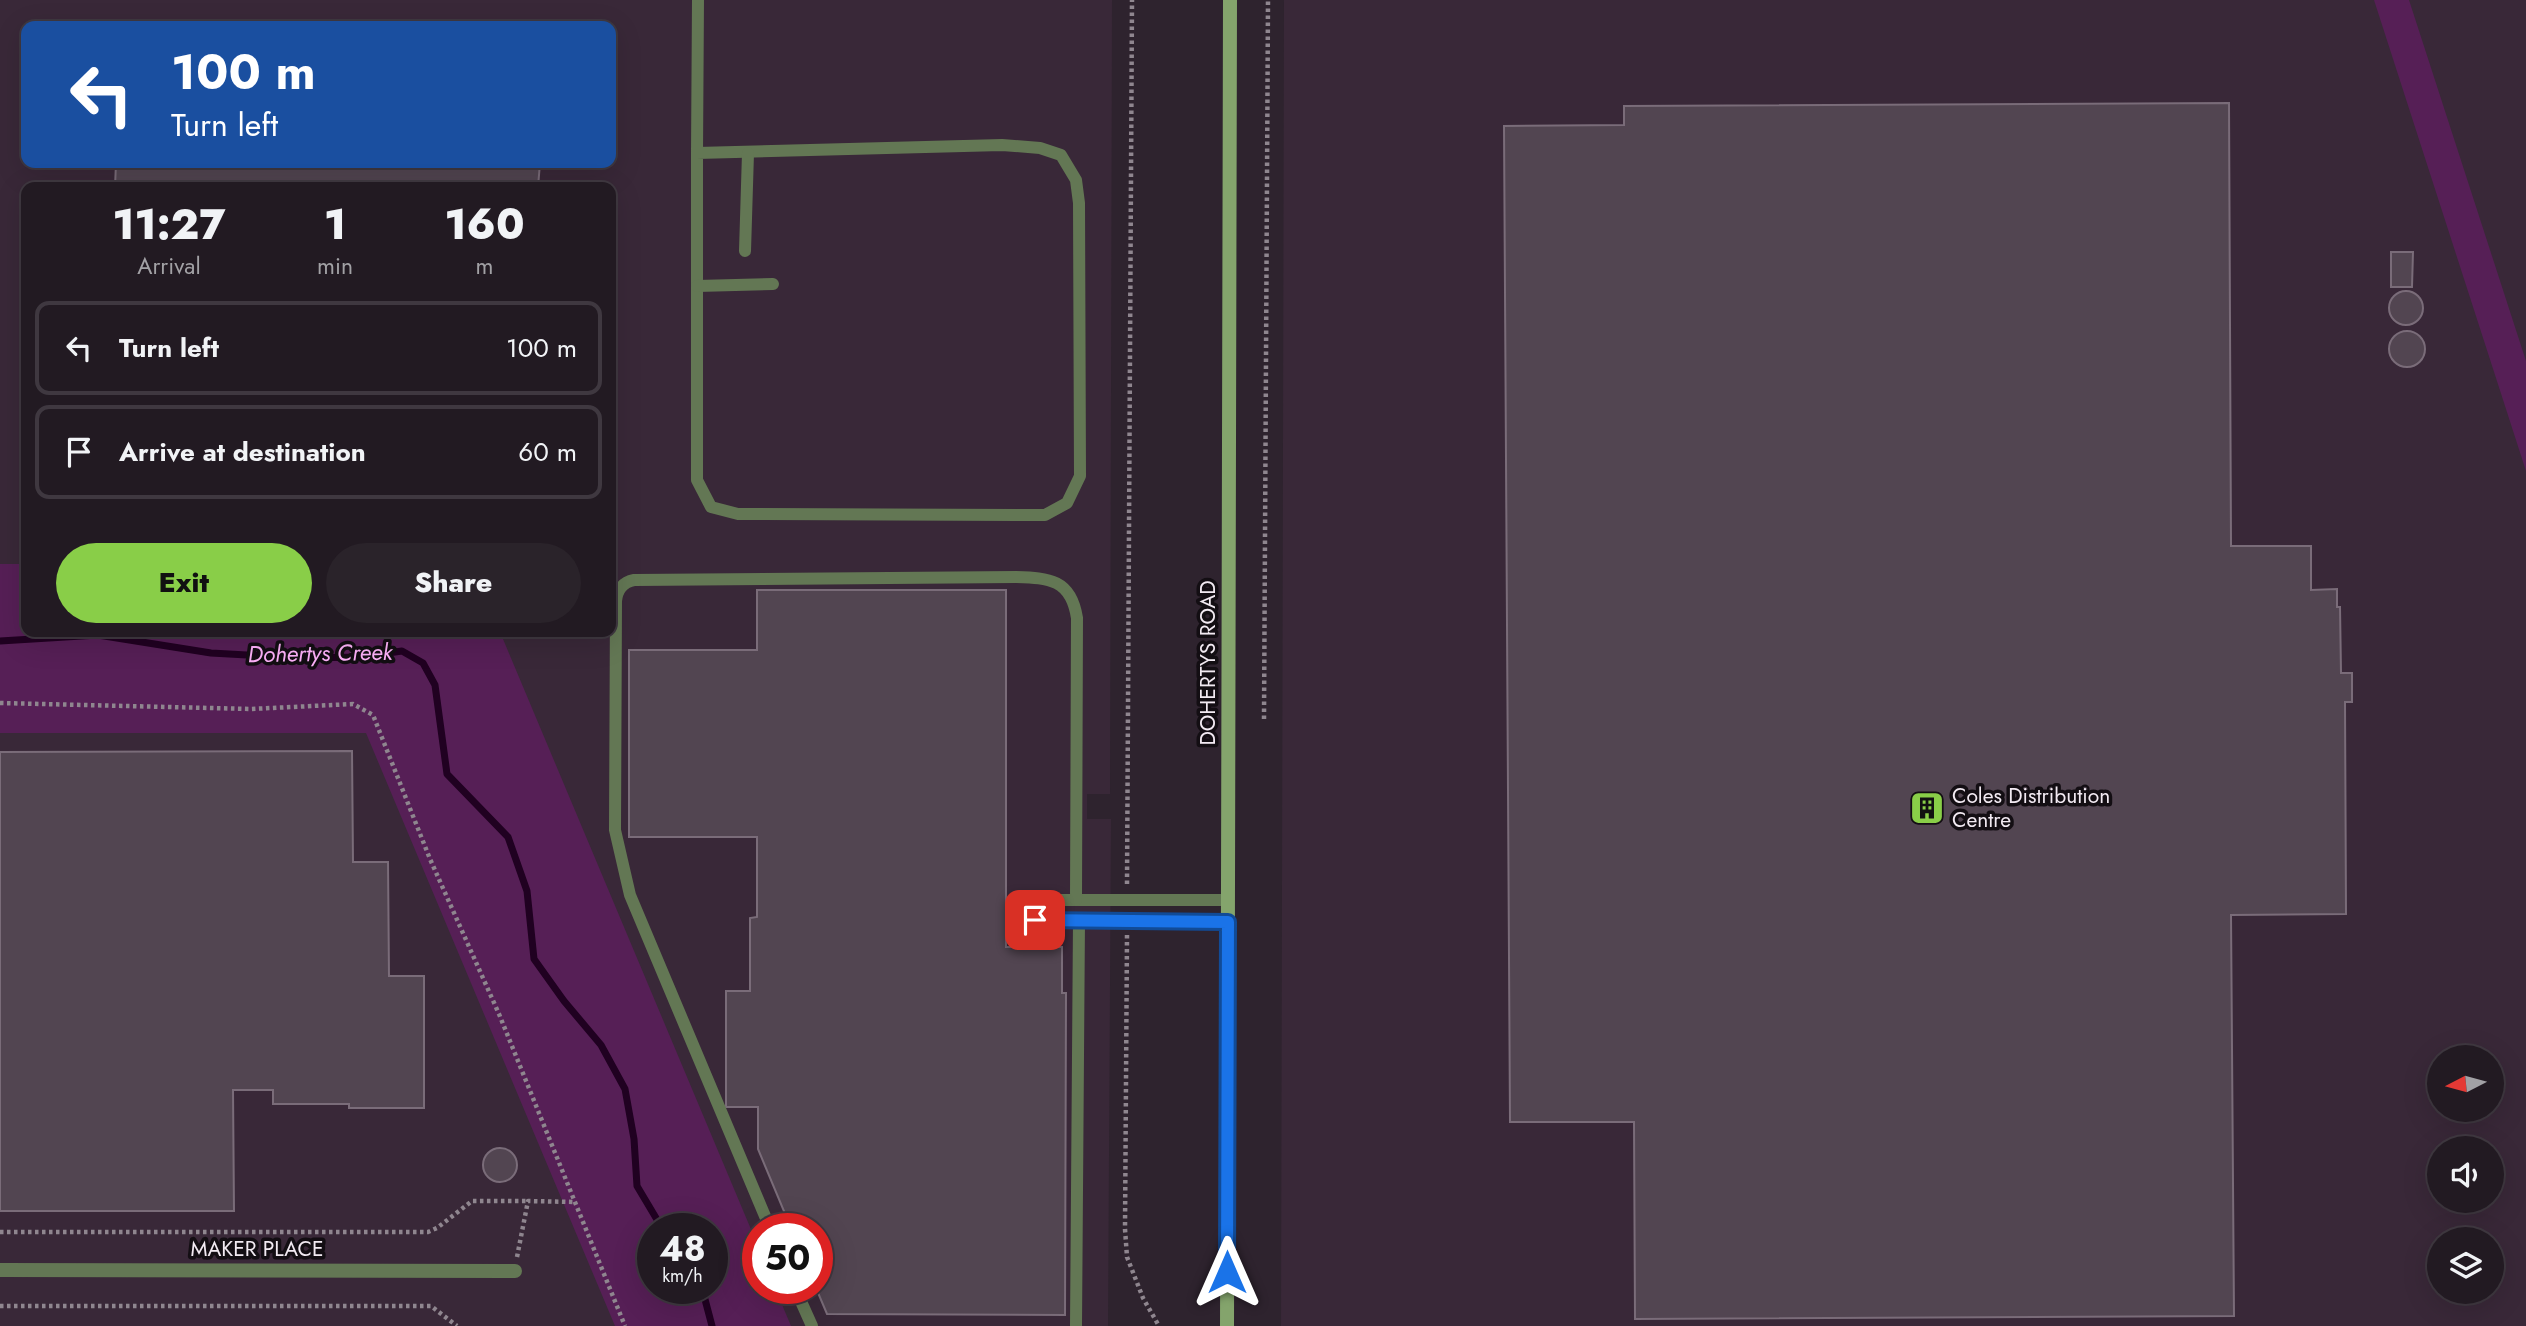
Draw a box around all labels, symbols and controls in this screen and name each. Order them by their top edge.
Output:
text: 100 m [171,37,316,107]
icon: left [56,49,147,140]
text: Turn left [171,102,278,148]
text: 11:27 [112,194,226,255]
text: 1 [324,194,346,255]
text: 160 [444,194,525,255]
text: Arrival [137,249,201,283]
text: min [317,249,353,283]
text: m [476,249,493,283]
icon: left [60,329,98,367]
text: Turn left [119,329,219,367]
text: 100 m [506,329,577,367]
icon: arrive [60,433,98,471]
text: Arrive at destination [119,433,366,471]
text: 60 m [518,433,577,471]
button: Exit [56,543,312,623]
button: Share [326,543,581,623]
street label: DOHERTYS ROAD [1193,580,1223,746]
water label: Dohertys Creek [247,635,394,671]
place label: Coles Distribution Centre [1952,781,2110,835]
building icon: Coles Distribution Centre [1908,789,1946,827]
pin [1005,890,1065,950]
icon: arrive [1016,901,1054,939]
north arrow [2427,1045,2504,1122]
map controls [2427,1045,2504,1304]
button: sound [2427,1136,2504,1213]
speed limit sign: 50 [742,1213,833,1304]
text: 48 [659,1224,706,1274]
button: layers [2427,1227,2504,1304]
street label: MAKER PLACE [190,1234,324,1264]
position arrow [1190,1235,1264,1309]
text: km/h [662,1263,703,1289]

